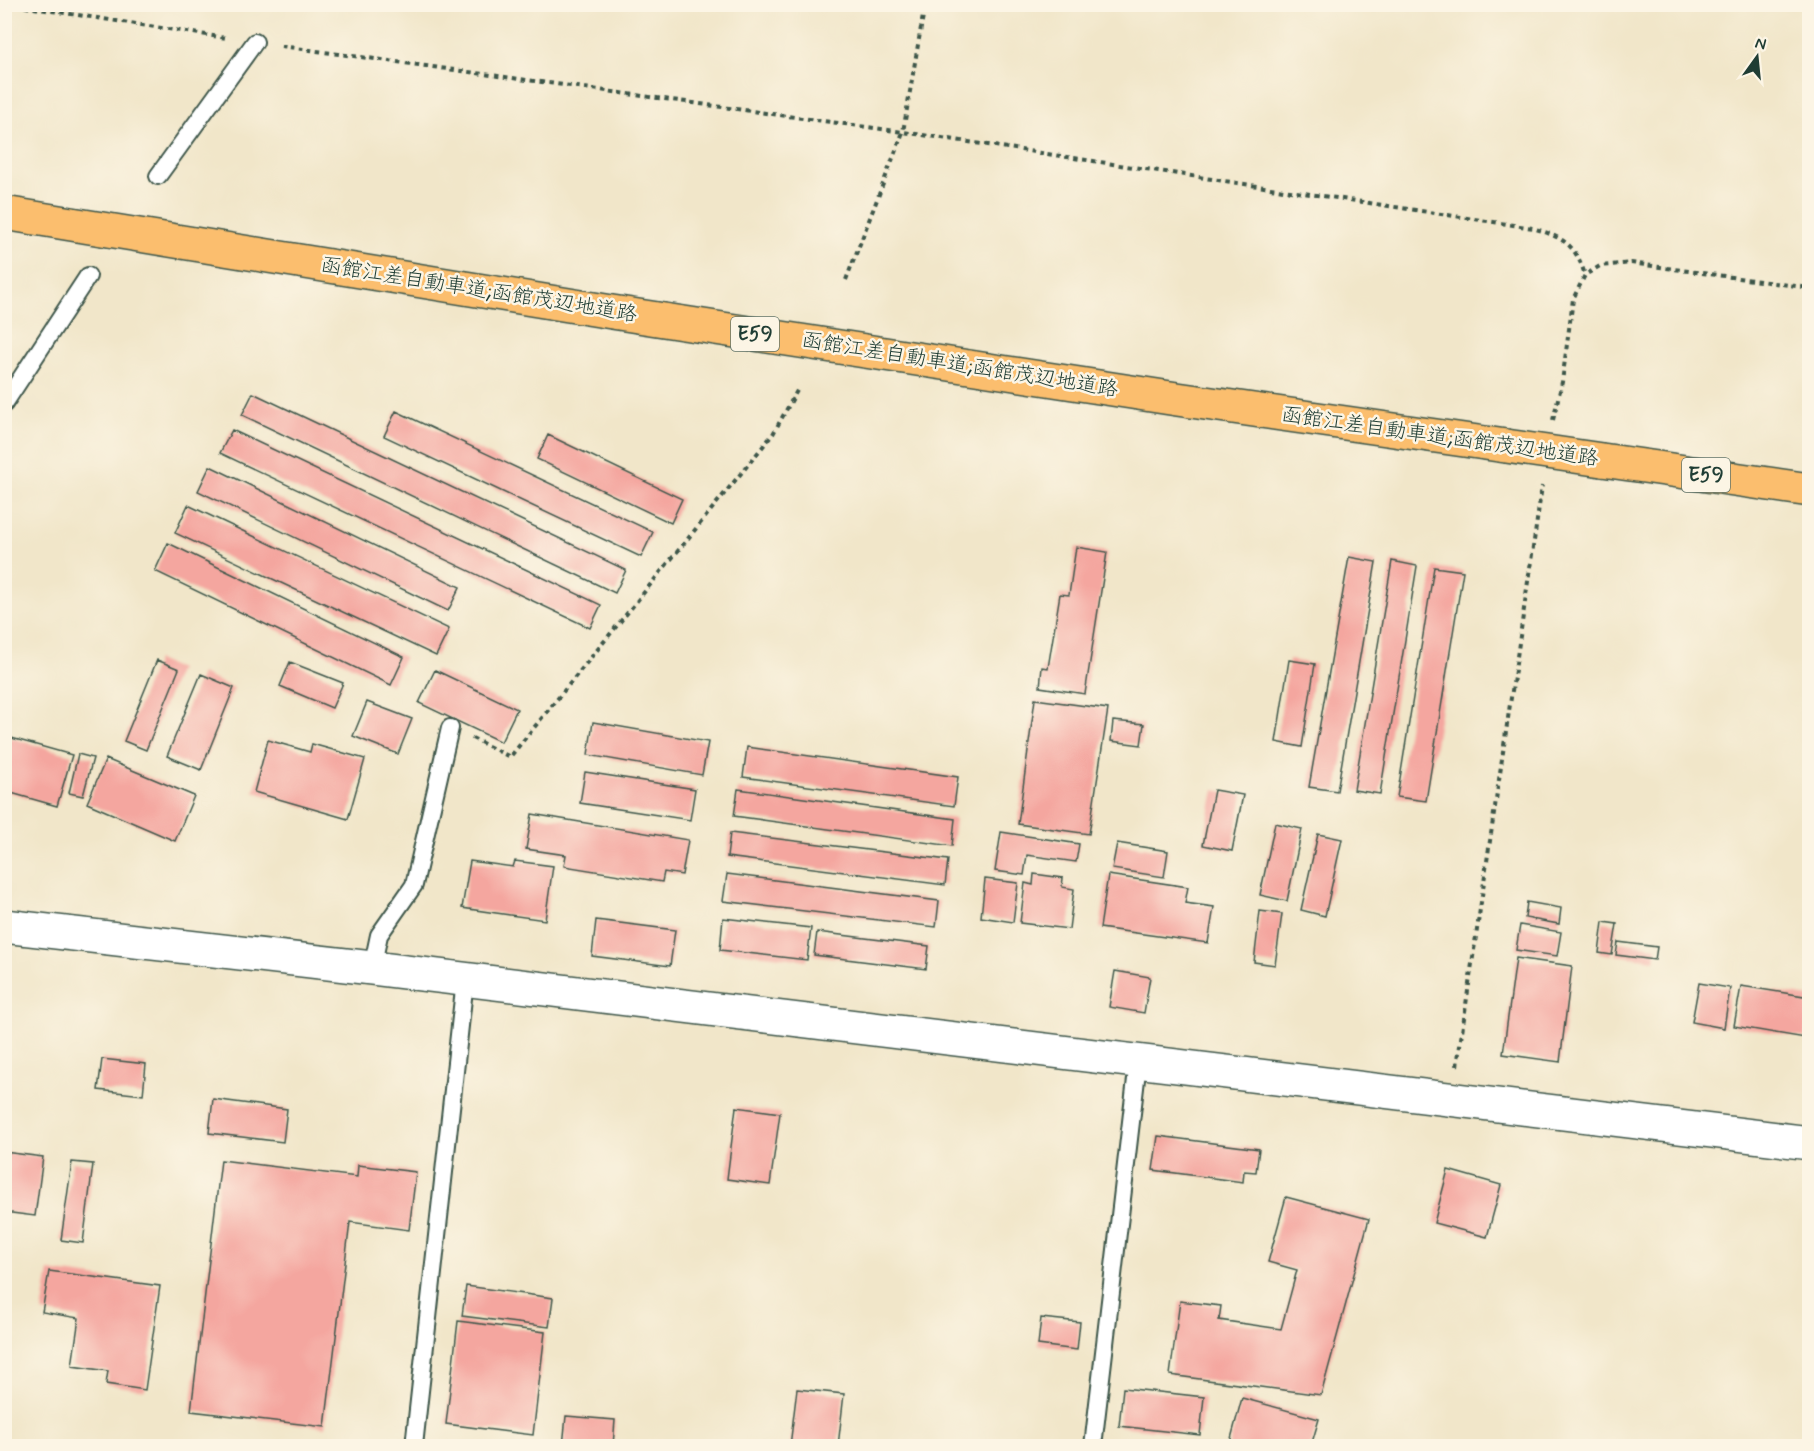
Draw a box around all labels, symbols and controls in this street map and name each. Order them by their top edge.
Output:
north arrow [1727,27,1787,87]
text: N [1753,32,1768,55]
street label: 函館江差自動車道;函館茂辺地道路 [319,251,639,329]
road number: E59 [731,317,779,351]
street label: 函館江差自動車道;函館茂辺地道路 [800,326,1120,404]
street label: 函館江差自動車道;函館茂辺地道路 [1280,401,1600,473]
road number: E59 [1682,458,1730,492]

